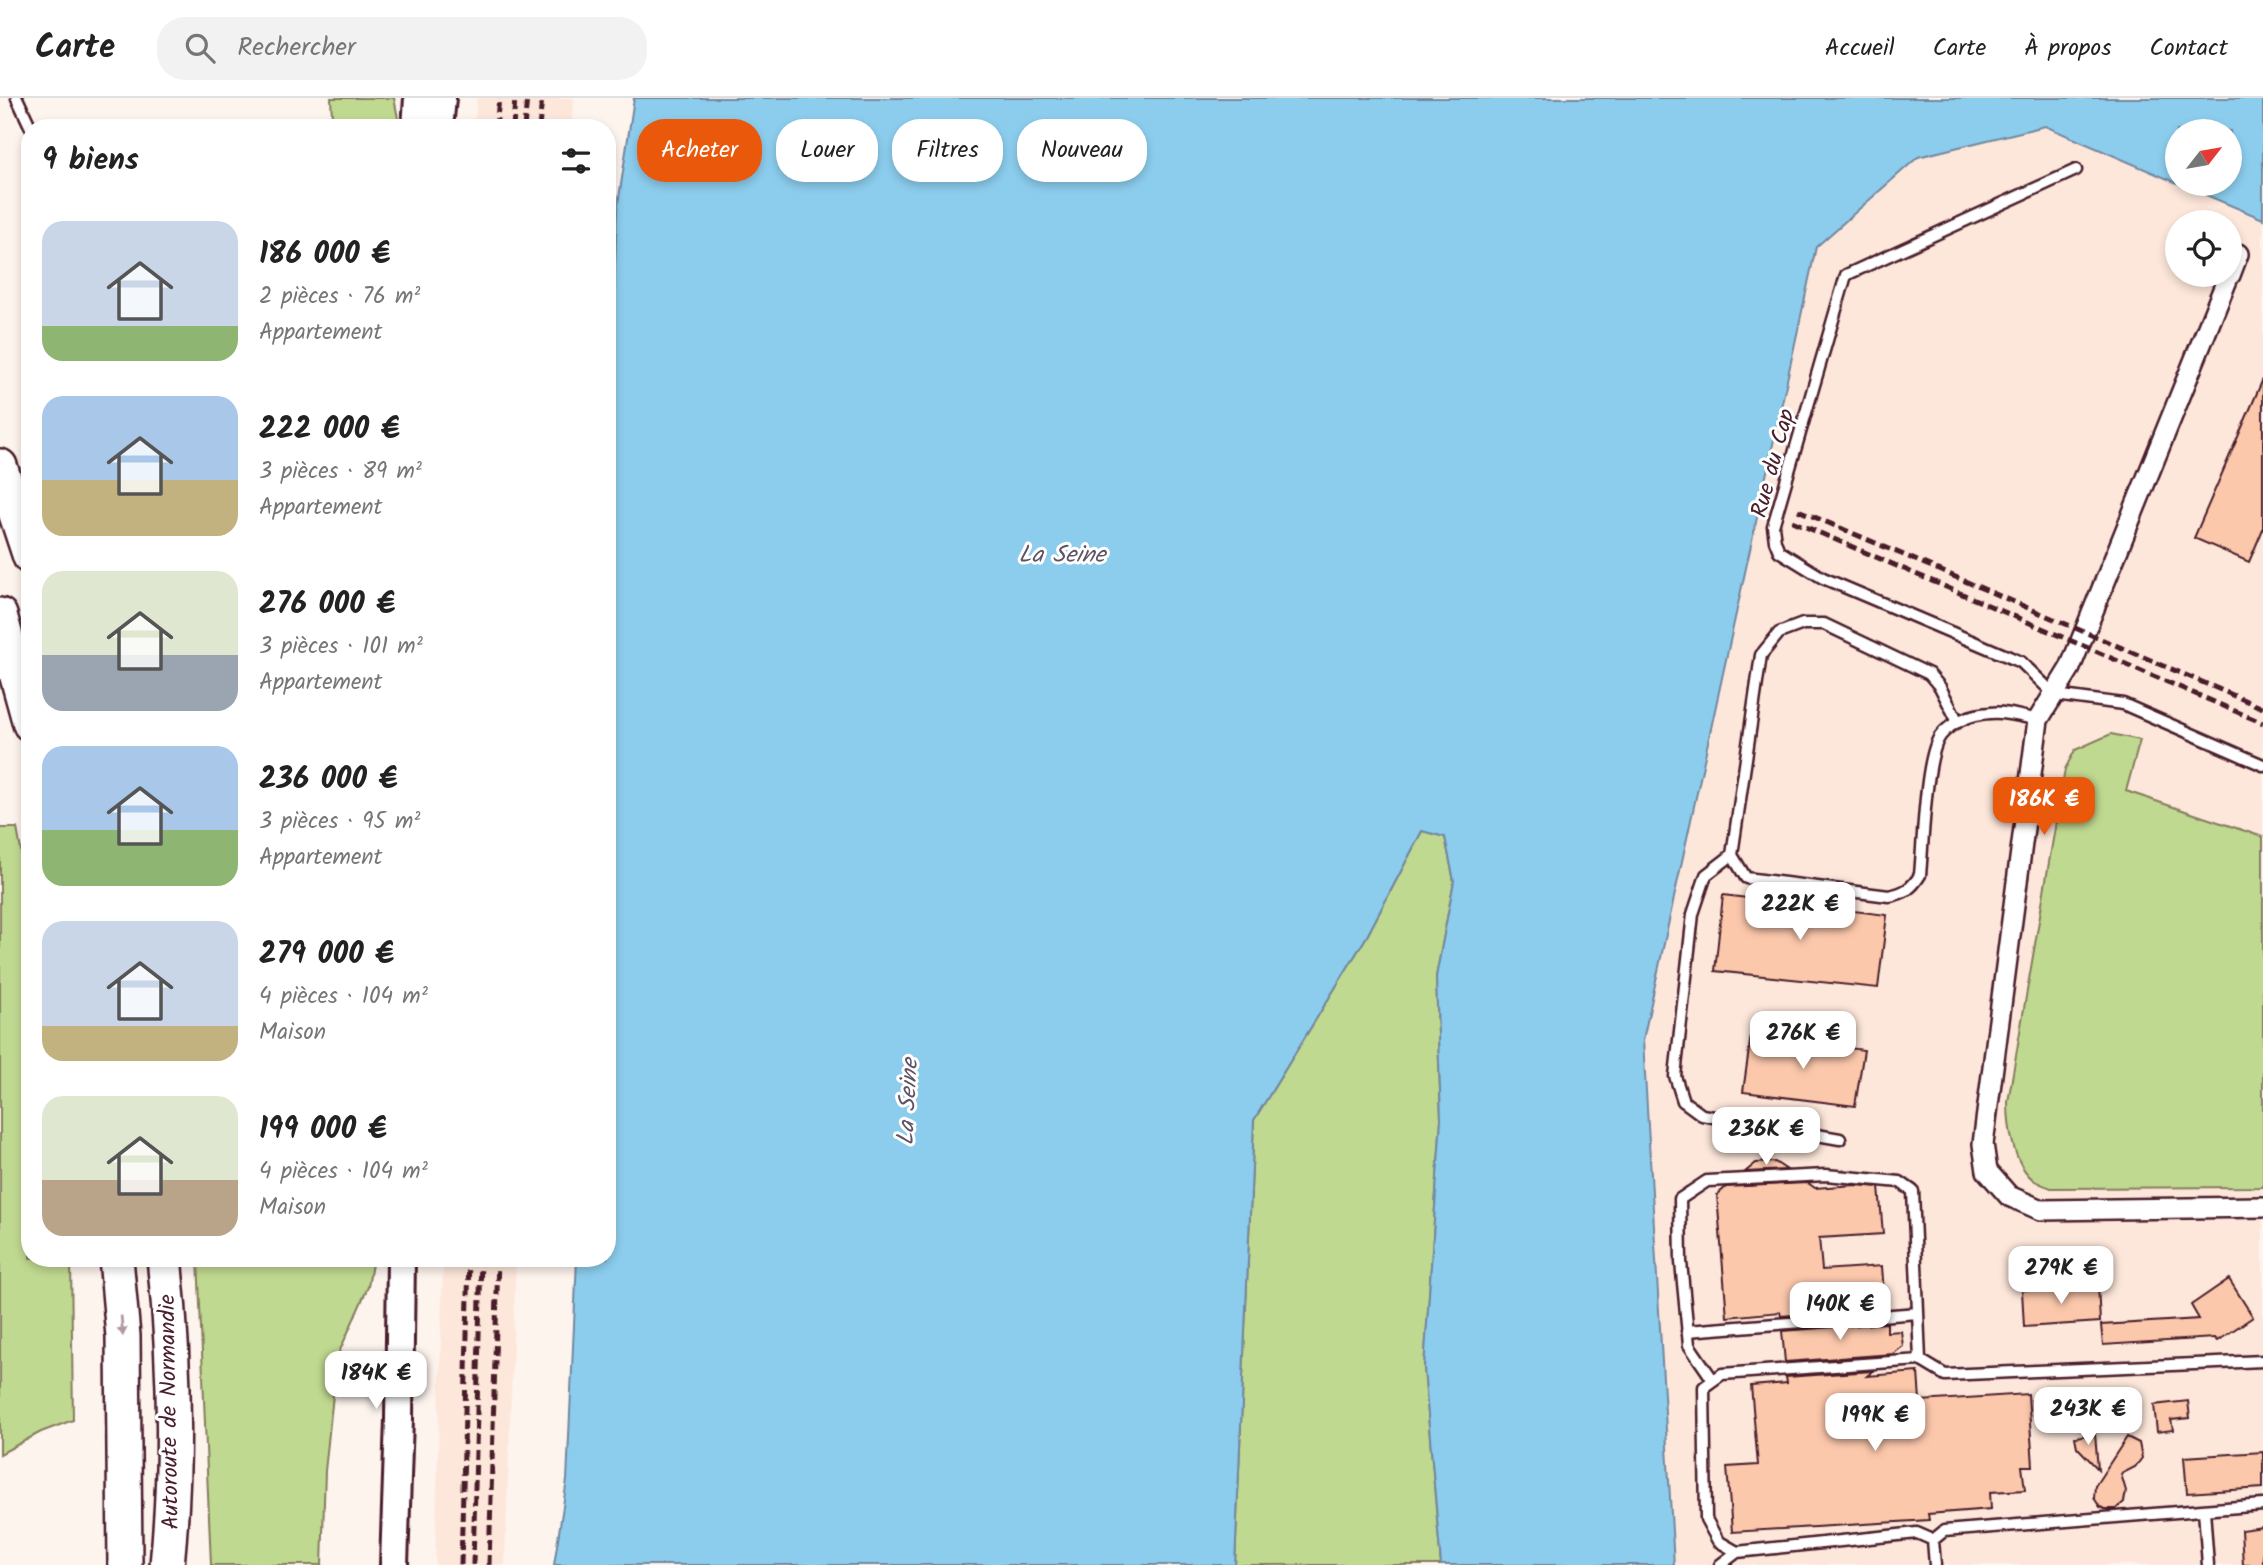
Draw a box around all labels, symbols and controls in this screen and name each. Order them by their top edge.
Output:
search box [157,17,647,80]
text: Carte [35,22,115,75]
text: Rechercher [237,27,356,69]
icon: search [181,29,219,67]
text: Accueil [1825,29,1895,68]
text: Carte [1933,29,1986,68]
text: À propos [2024,29,2111,68]
text: Contact [2149,29,2228,68]
chip: Acheter [637,119,762,182]
chip: Louer [776,119,878,182]
chip: Filtres [892,119,1003,182]
chip: Nouveau [1017,119,1147,182]
north arrow [2165,119,2242,196]
map controls [2165,119,2242,287]
text: 9 biens [42,137,139,185]
icon: filters [557,142,595,180]
button: locate [2165,210,2242,287]
text: 186 000 € [259,231,390,279]
icon: home [98,249,182,333]
text: 2 pièces · 76 m² [259,279,420,315]
text: Appartement [259,315,382,351]
street label: Rue du Cap [1742,405,1806,522]
text: 222 000 € [259,406,400,454]
icon: home [98,424,182,508]
text: 3 pièces · 89 m² [259,454,422,490]
text: Appartement [259,490,382,526]
water label: La Seine [1019,536,1108,575]
text: 276 000 € [259,581,395,629]
icon: home [98,599,182,683]
text: 3 pièces · 101 m² [259,629,423,665]
text: Appartement [259,665,382,701]
text: 236 000 € [259,756,397,804]
icon: home [98,774,182,858]
pin: 186K € [1987,778,2101,837]
text: 186K € [2009,782,2079,818]
text: 3 pièces · 95 m² [259,804,420,840]
text: Appartement [259,840,382,876]
pin: 222K € [1743,882,1857,942]
text: 222K € [1761,887,1839,923]
text: 279 000 € [259,931,394,979]
icon: home [98,949,182,1033]
text: 4 pièces · 104 m² [259,979,428,1015]
pin: 276K € [1746,1012,1860,1071]
text: Maison [259,1015,326,1051]
text: 276K € [1766,1016,1840,1052]
water label: La Seine [887,1056,930,1146]
text: 199 000 € [259,1106,387,1154]
pin: 236K € [1709,1108,1823,1167]
text: 236K € [1728,1112,1804,1148]
icon: home [98,1124,182,1208]
text: 4 pièces · 104 m² [259,1154,428,1190]
text: Maison [259,1190,326,1226]
pin: 279K € [2004,1246,2118,1306]
text: 279K € [2024,1251,2098,1287]
pin: 140K € [1783,1282,1897,1342]
text: 140K € [1806,1287,1874,1323]
street label: Autoroute de Normandie [150,1294,190,1530]
one-way arrow [117,1315,128,1337]
pin: 184K € [319,1352,433,1411]
text: 184K € [341,1356,411,1392]
pin: 243K € [2031,1388,2145,1447]
text: 243K € [2050,1392,2126,1428]
pin: 199K € [1818,1394,1932,1453]
text: 199K € [1841,1398,1909,1434]

